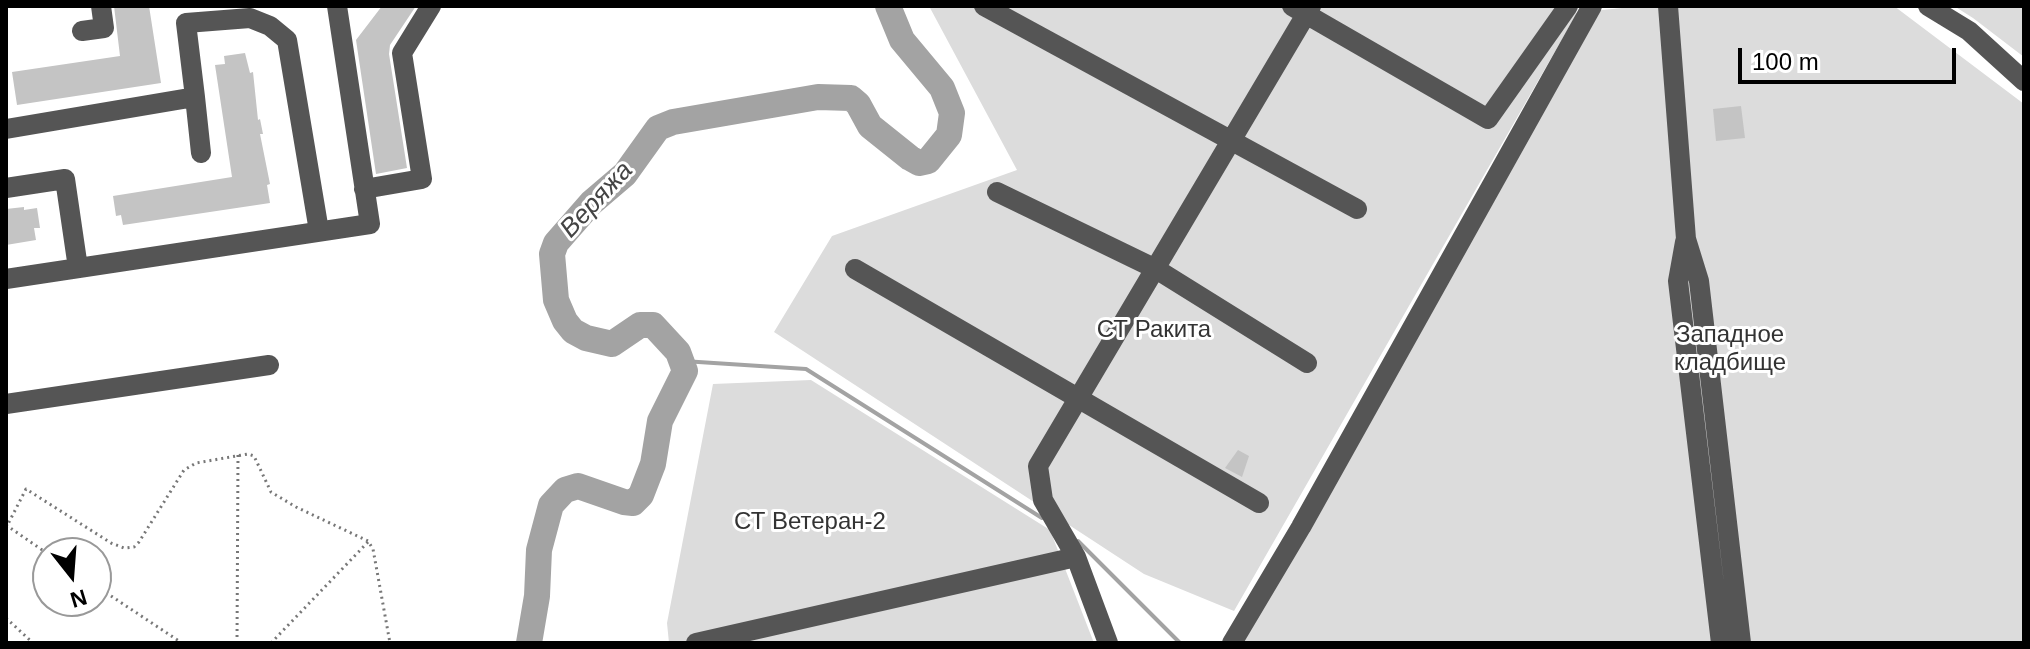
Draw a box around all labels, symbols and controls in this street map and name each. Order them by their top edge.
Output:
scale bar [1742,32,1960,82]
text: 100 m [1752,48,1819,75]
water label: Веряжа [554,156,640,244]
park label: СТ Ракита [1097,316,1211,344]
park label: Западное кладбище [1674,321,1786,377]
park label: СТ Ветеран-2 [734,508,886,536]
north arrow [32,537,112,617]
text: N [67,584,90,613]

